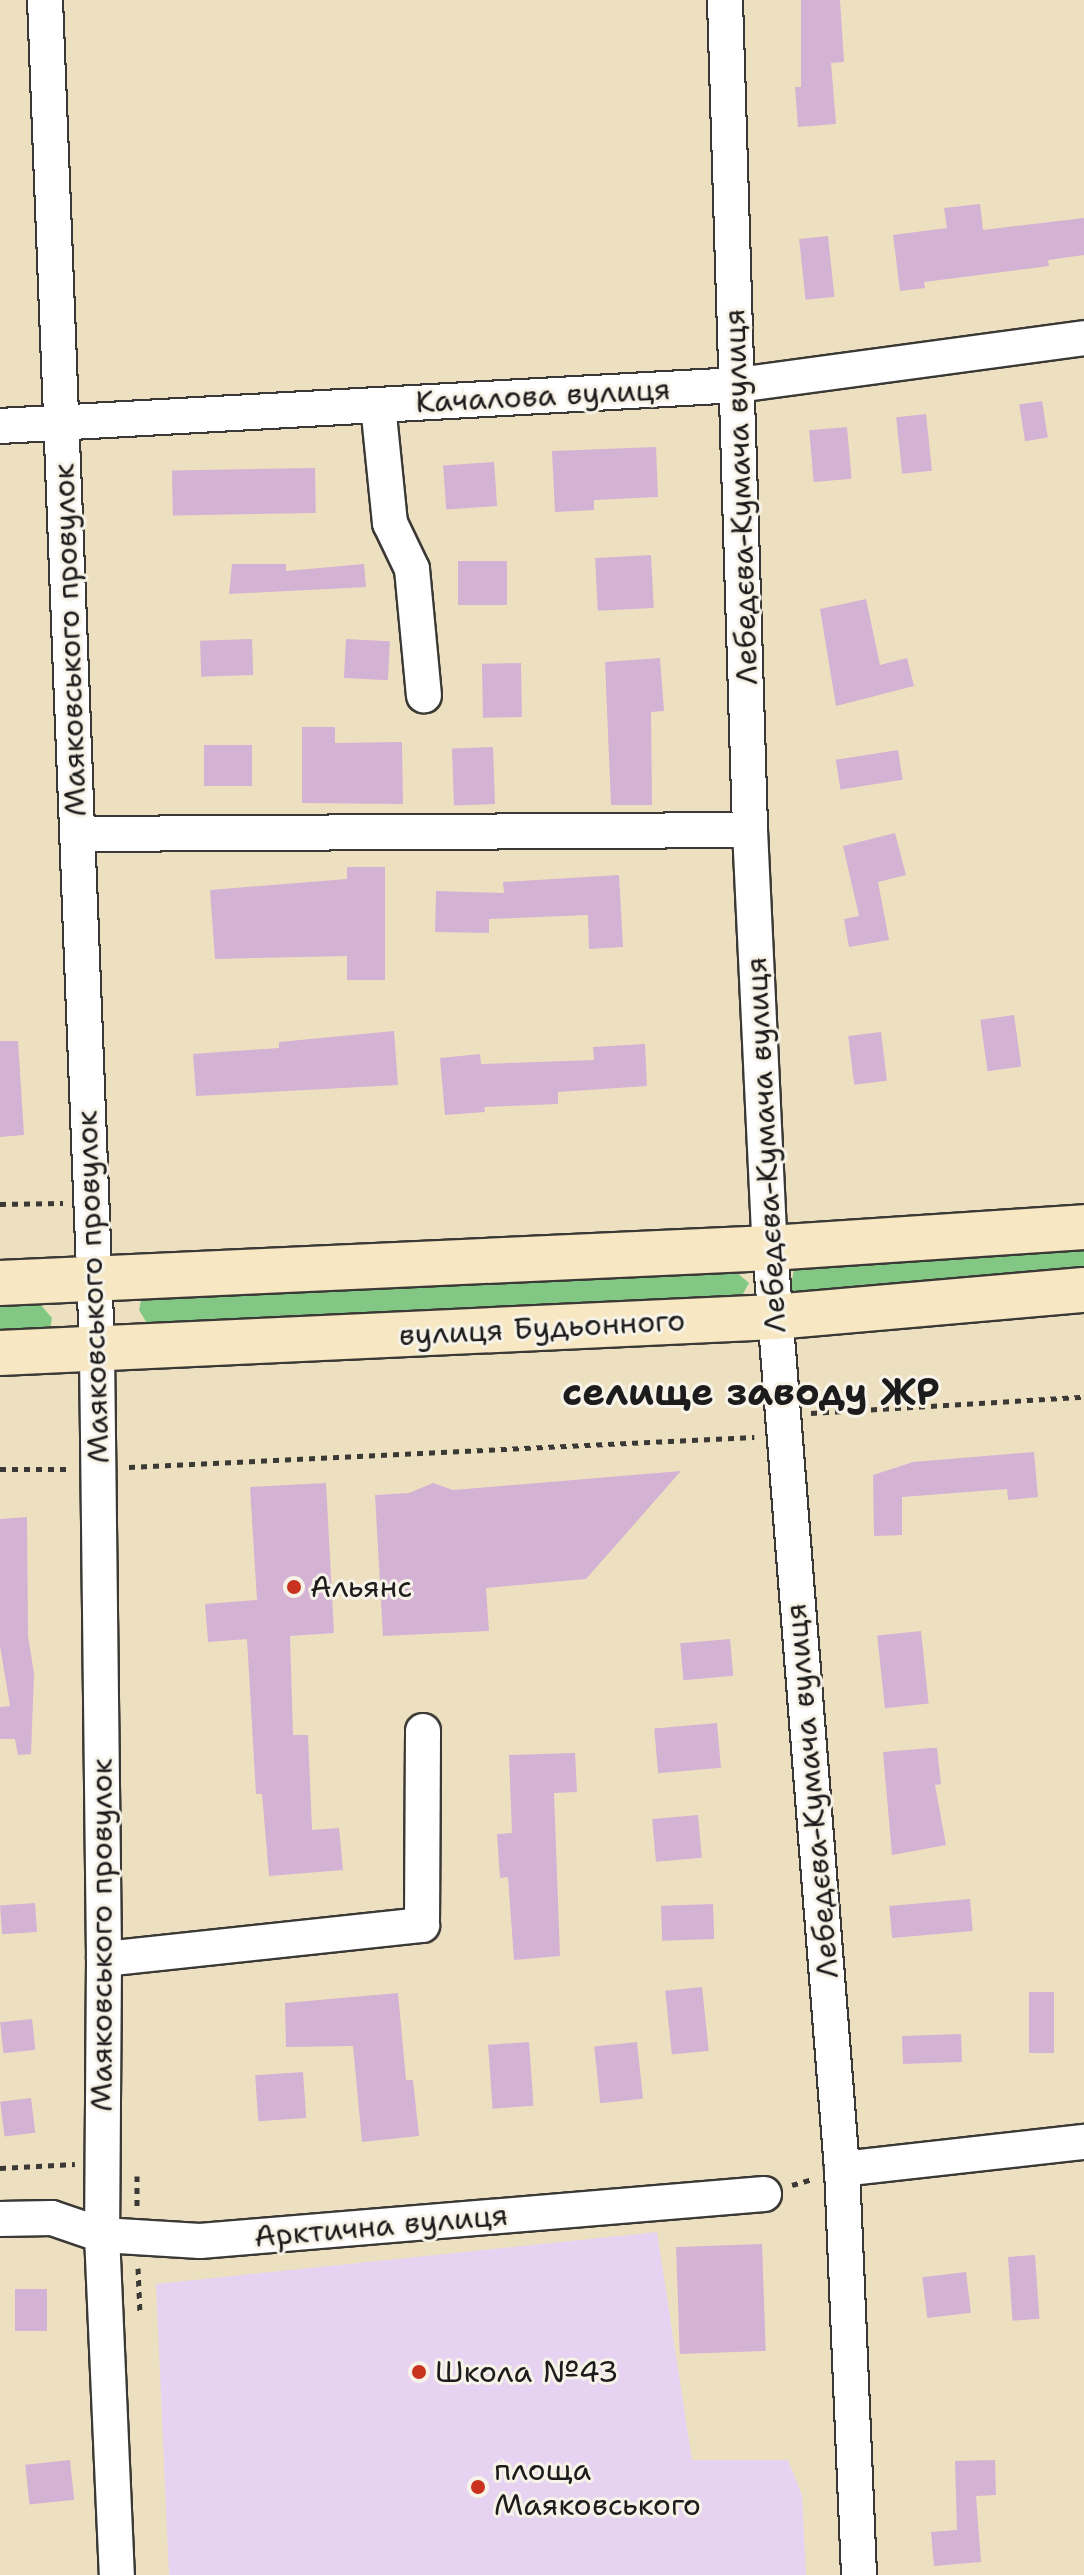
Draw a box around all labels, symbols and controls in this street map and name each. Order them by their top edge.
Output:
street label: Лебедєва-Кумача вулиця [716,308,766,686]
street label: Качалова вулиця [415,371,671,421]
street label: Маяковського провулок [46,463,94,817]
street label: Лебедєва-Кумача вулиця [738,956,794,1334]
street label: Маяковського провулок [69,1110,117,1464]
street label: вулиця Будьонного [398,1303,686,1353]
district label: селище заводу ЖР [562,1369,940,1415]
place label: Альянс [310,1569,412,1605]
marker: Альянс [285,1578,303,1596]
street label: Лебедєва-Кумача вулиця [778,1602,846,1980]
street label: Маяковського провулок [84,1758,120,2112]
street label: Арктична вулиця [253,2197,509,2255]
place label: Школа №43 [435,2354,619,2390]
marker: Школа №43 [410,2363,428,2381]
place label: площа Маяковського [494,2452,701,2522]
marker: площа Маяковського [469,2478,487,2496]

